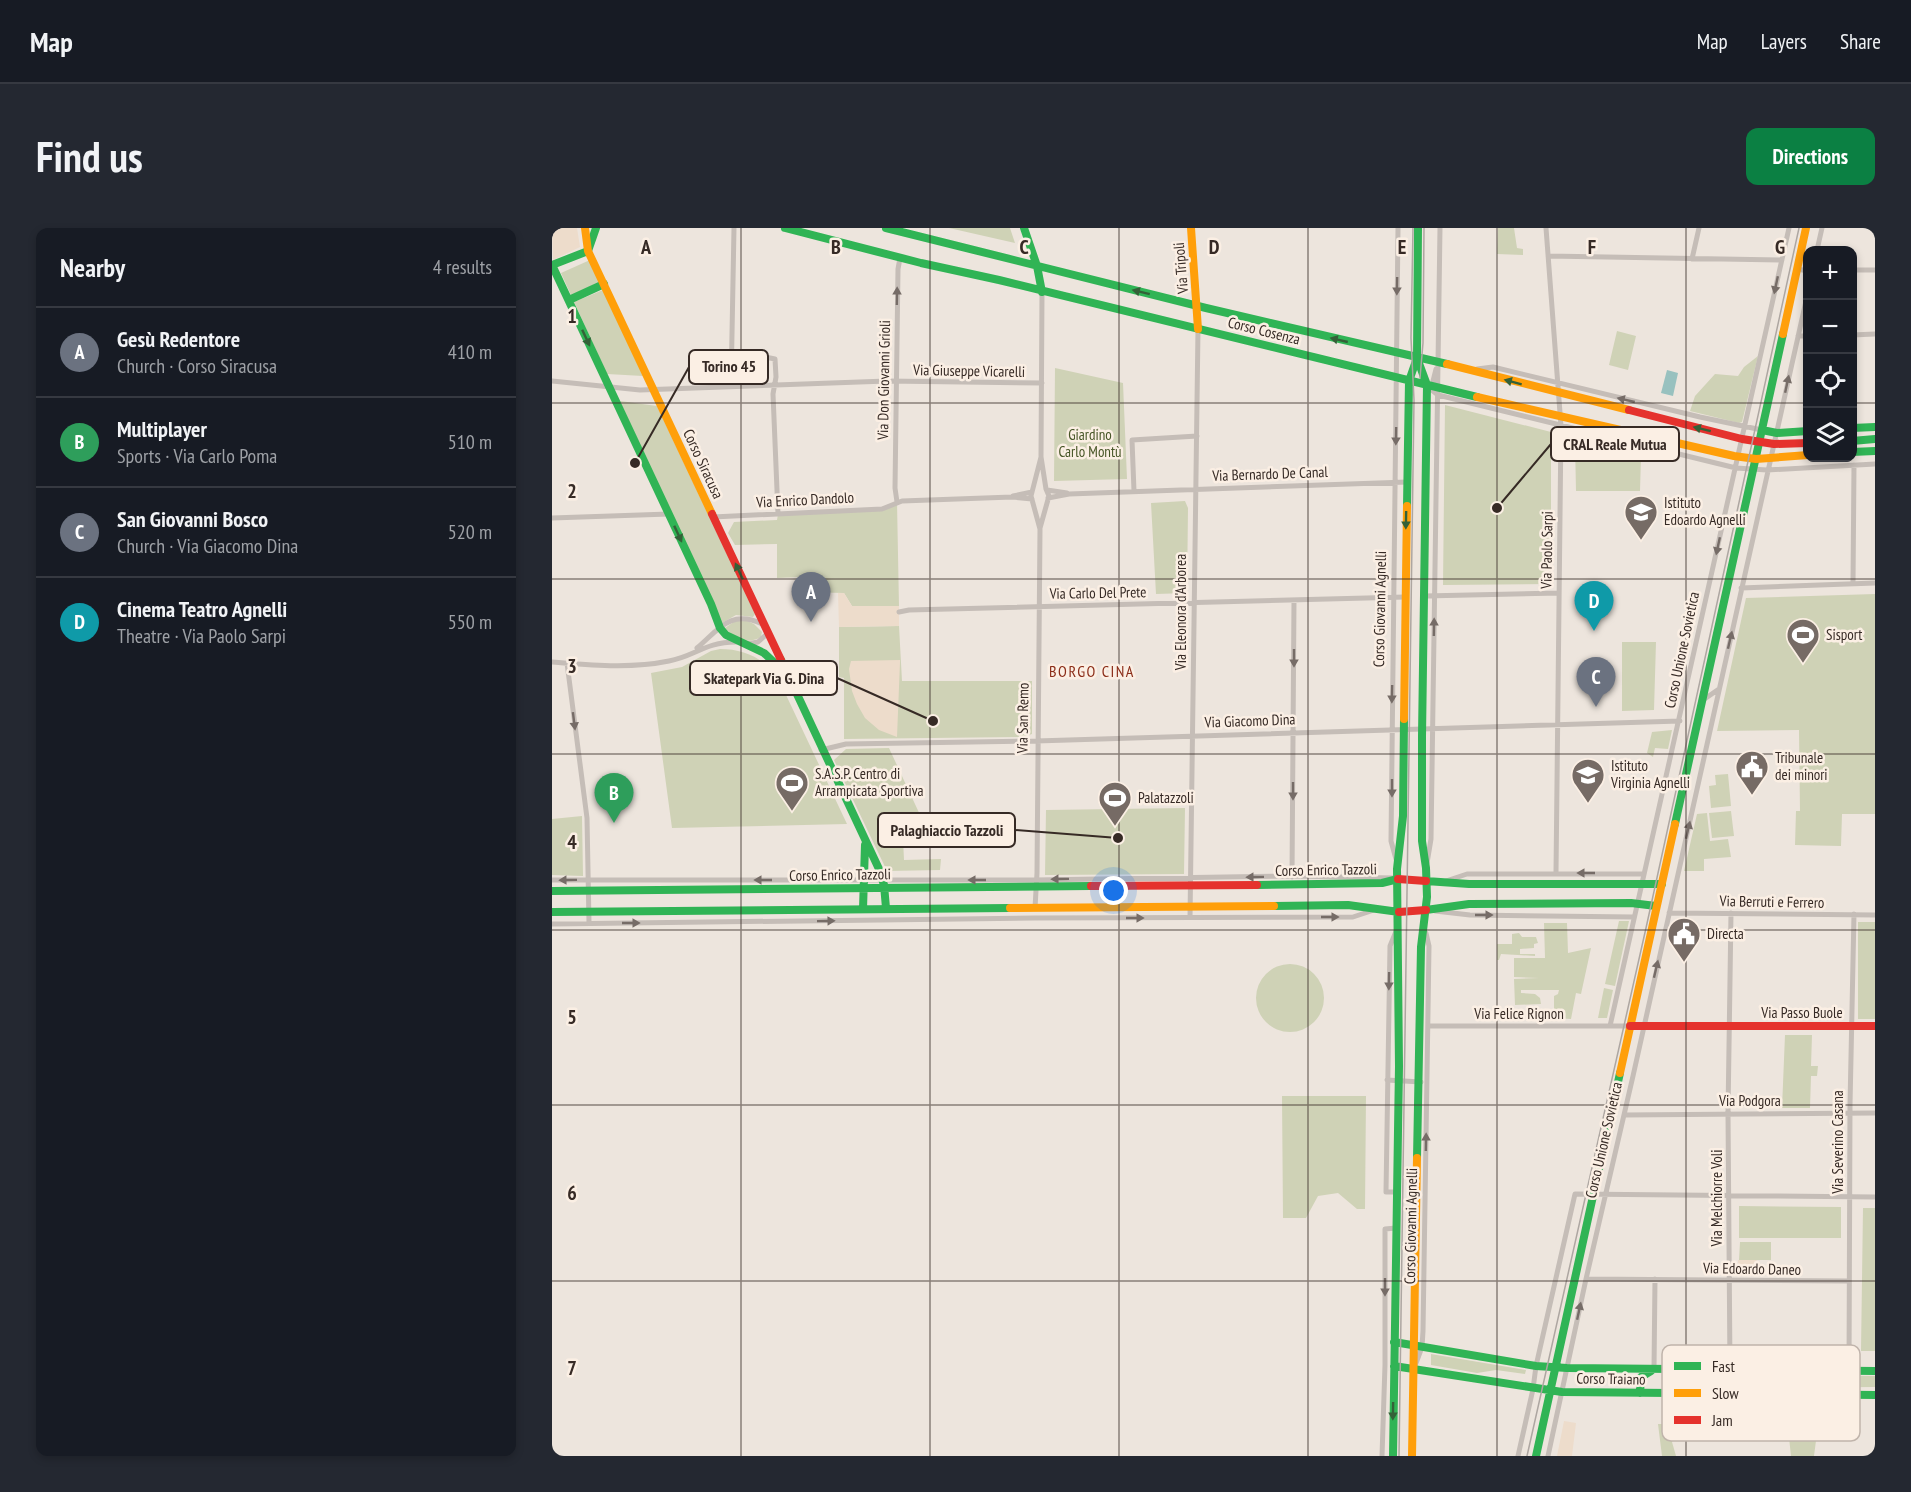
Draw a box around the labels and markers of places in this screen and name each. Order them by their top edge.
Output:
callout: Torino 45 [689,350,768,384]
callout: CRAL Reale Mutua [1551,427,1679,461]
place label: Istituto Edoardo Agnelli [1664,493,1746,529]
school or university icon: Istituto Edoardo Agnelli [1623,494,1659,541]
pin: A [792,572,830,622]
pin: D [1574,582,1614,631]
sports icon: Sisport [1785,617,1821,664]
place label: Sisport [1826,625,1862,644]
pin: C [1576,658,1616,707]
callout: Skatepark Via G. Dina [690,661,837,695]
place label: Tribunale dei minori [1775,748,1828,784]
public building icon: Tribunale dei minori [1734,749,1770,796]
place label: Istituto Virginia Agnelli [1610,756,1690,792]
school or university icon: Istituto Virginia Agnelli [1570,757,1606,804]
place label: S.A.S.P. Centro di Arrampicata Sportiva [815,764,924,800]
sports icon: S.A.S.P. Centro di Arrampicata Sportiva [774,765,810,812]
pin: B [594,774,634,823]
sports icon: Palatazzoli [1097,780,1133,827]
place label: Palatazzoli [1138,788,1194,807]
callout: Palaghiaccio Tazzoli [878,813,1015,847]
public building icon: Directa [1666,916,1702,963]
place label: Directa [1707,924,1744,943]

